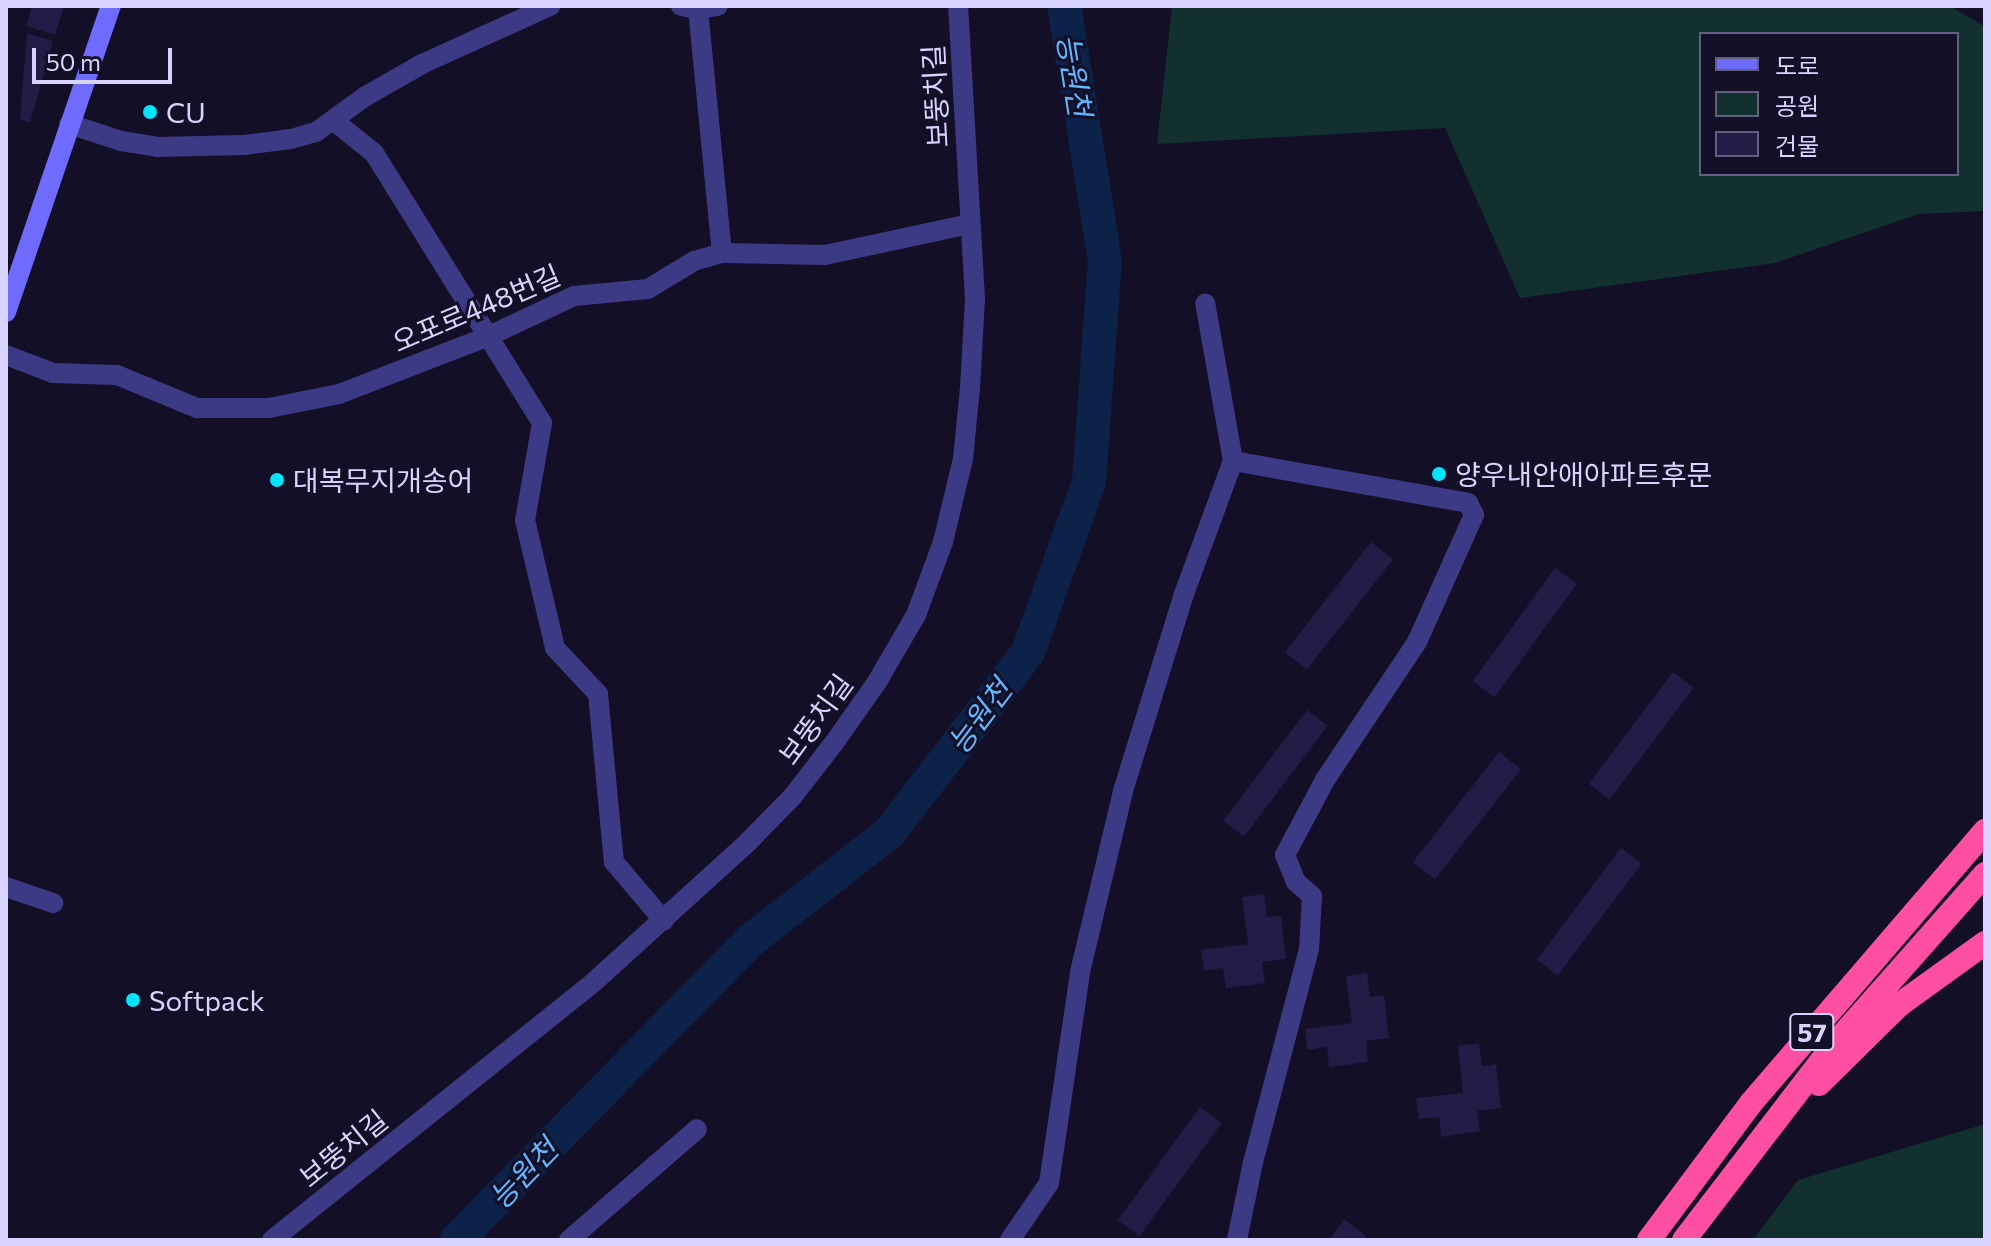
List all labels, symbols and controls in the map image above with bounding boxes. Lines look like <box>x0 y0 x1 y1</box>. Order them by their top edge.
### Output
water label: 능원천 <box>1051 31 1099 119</box>
scale bar <box>36 32 176 82</box>
legend <box>1699 32 1959 176</box>
street label: 보뚱치길 <box>916 44 954 148</box>
text: 50 m <box>46 47 101 76</box>
text: 도로 <box>1775 51 1819 80</box>
text: 공원 <box>1775 91 1819 120</box>
place label: CU <box>166 95 206 129</box>
marker: CU <box>141 103 159 121</box>
text: 건물 <box>1775 131 1819 160</box>
street label: 오포로448번길 <box>387 257 565 359</box>
place label: 양우내안애아파트후문 <box>1455 457 1713 491</box>
place label: 대복무지개송어 <box>293 463 473 497</box>
marker: 양우내안애아파트후문 <box>1430 465 1448 483</box>
marker: 대복무지개송어 <box>268 471 286 489</box>
street label: 보뚱치길 <box>771 667 859 771</box>
water label: 능원천 <box>940 672 1018 760</box>
place label: Softpack <box>149 983 265 1017</box>
marker: Softpack <box>124 991 142 1009</box>
road number: 57 <box>1788 1010 1836 1054</box>
street label: 보뚱치길 <box>292 1103 394 1193</box>
water label: 능원천 <box>481 1131 565 1215</box>

